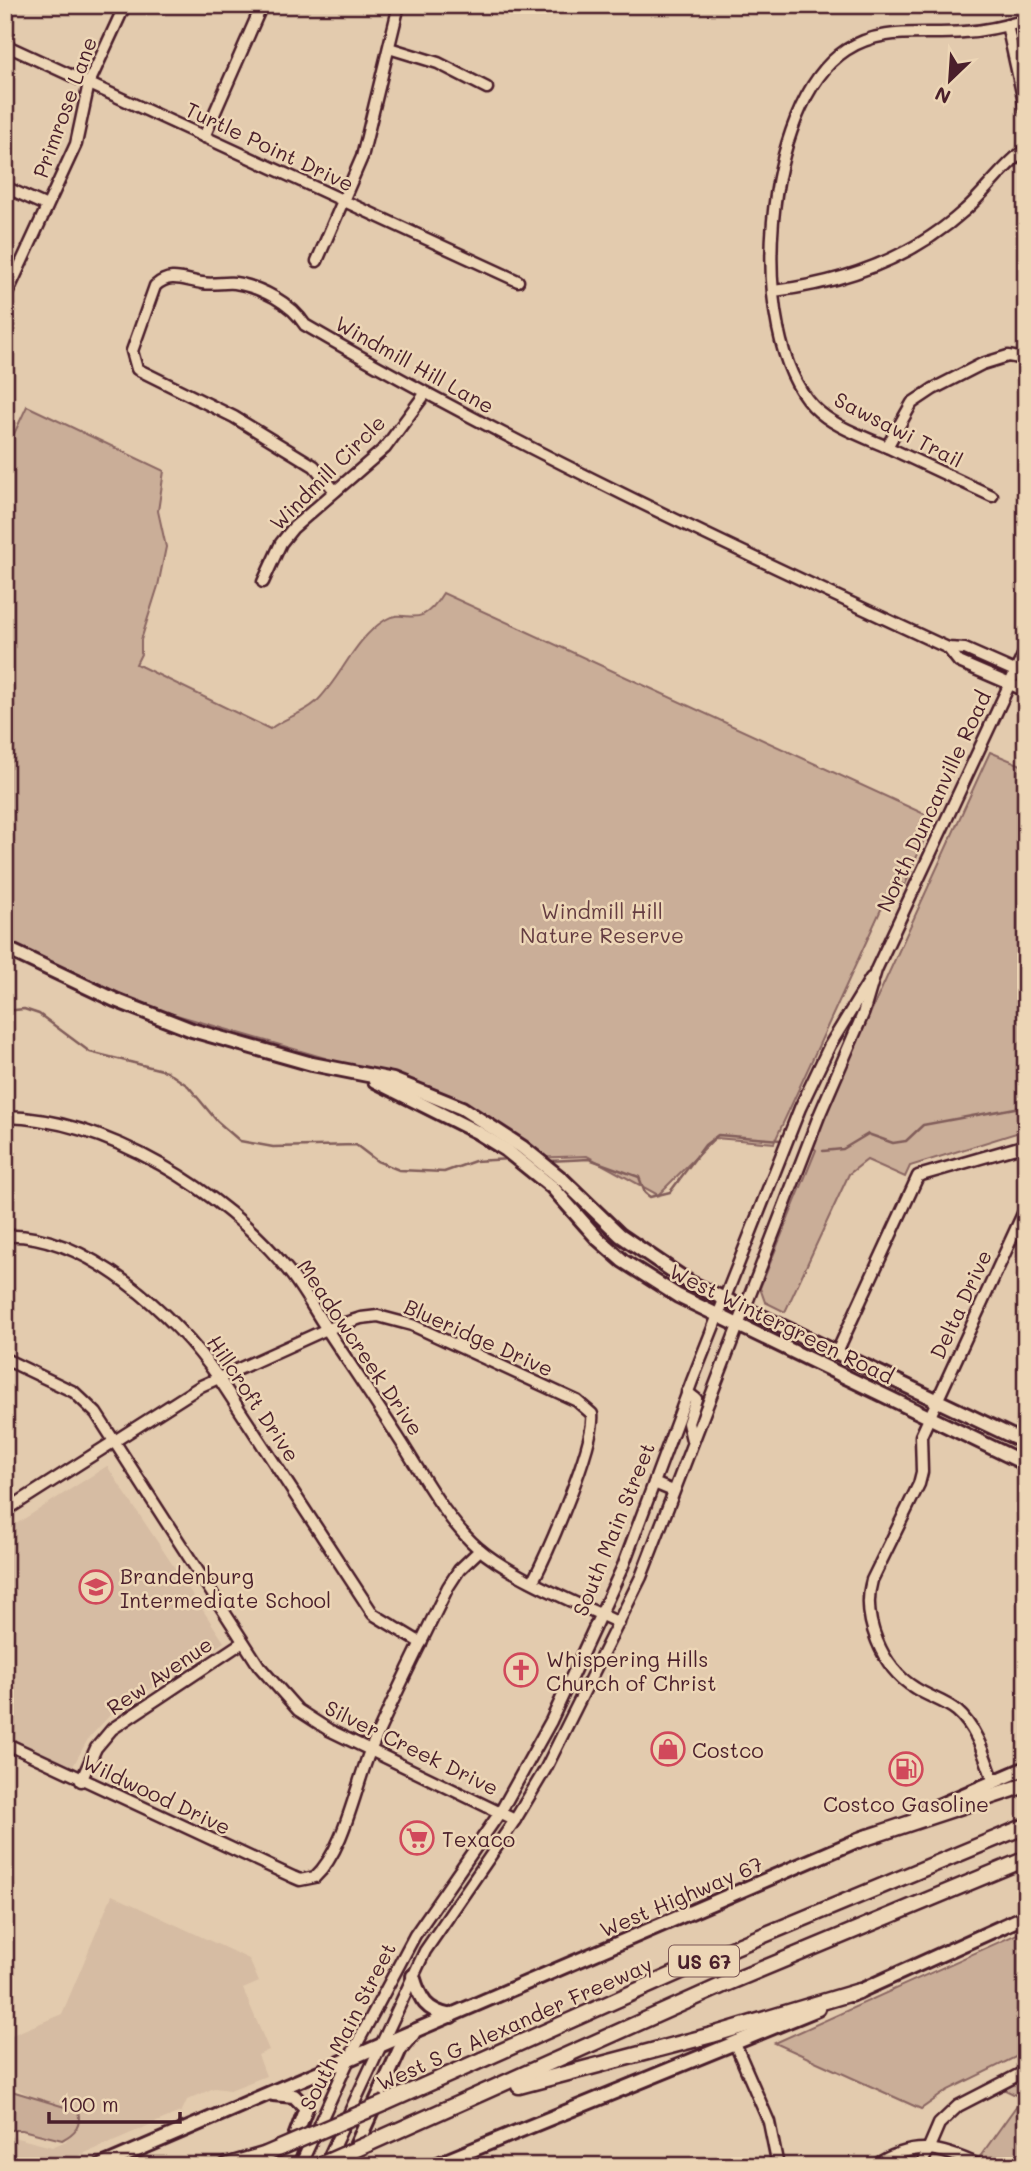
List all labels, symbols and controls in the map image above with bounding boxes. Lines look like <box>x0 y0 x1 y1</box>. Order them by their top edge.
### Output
street label: Primrose Lane <box>26 33 102 181</box>
north arrow <box>916 46 986 116</box>
text: N <box>931 81 954 110</box>
street label: Turtle Point Drive <box>181 95 359 197</box>
street label: Windmill Hill Lane <box>331 309 499 419</box>
street label: Sawsawi Trail <box>830 385 968 473</box>
street label: Windmill Circle <box>263 408 391 536</box>
street label: North Duncanville Road <box>870 686 996 916</box>
park label: Windmill Hill Nature Reserve <box>520 897 684 948</box>
street label: Delta Drive <box>923 1245 997 1363</box>
street label: Meadowcreek Drive <box>292 1254 430 1440</box>
street label: West Wintergreen Road <box>665 1257 899 1389</box>
street label: Blueridge Drive <box>400 1292 558 1382</box>
street label: Hillcroft Drive <box>202 1330 306 1466</box>
street label: South Main Street <box>566 1438 660 1620</box>
place label: Brandenburg Intermediate School <box>120 1562 331 1613</box>
school or university icon: Brandenburg Intermediate School <box>77 1568 115 1606</box>
street label: Rew Avenue <box>101 1630 217 1720</box>
place label: Whispering Hills Church of Christ <box>546 1645 716 1696</box>
church icon: Whispering Hills Church of Christ <box>502 1651 540 1689</box>
street label: Silver Creek Drive <box>321 1693 503 1801</box>
shop icon: Costco <box>649 1730 687 1768</box>
place label: Costco <box>692 1736 764 1763</box>
street label: Wildwood Drive <box>79 1748 235 1840</box>
fuel station icon: Costco Gasoline <box>887 1750 925 1788</box>
place label: Costco Gasoline <box>823 1790 989 1817</box>
supermarket icon: Texaco <box>398 1819 436 1857</box>
place label: Texaco <box>442 1825 515 1852</box>
street label: West Highway 67 <box>595 1849 767 1943</box>
street label: South Main Street <box>293 1937 401 2115</box>
road number: US 67 <box>669 1946 739 1977</box>
street label: West S G Alexander Freeway <box>372 1950 656 2096</box>
scale bar <box>49 2080 180 2124</box>
text: 100 m <box>60 2090 119 2117</box>

